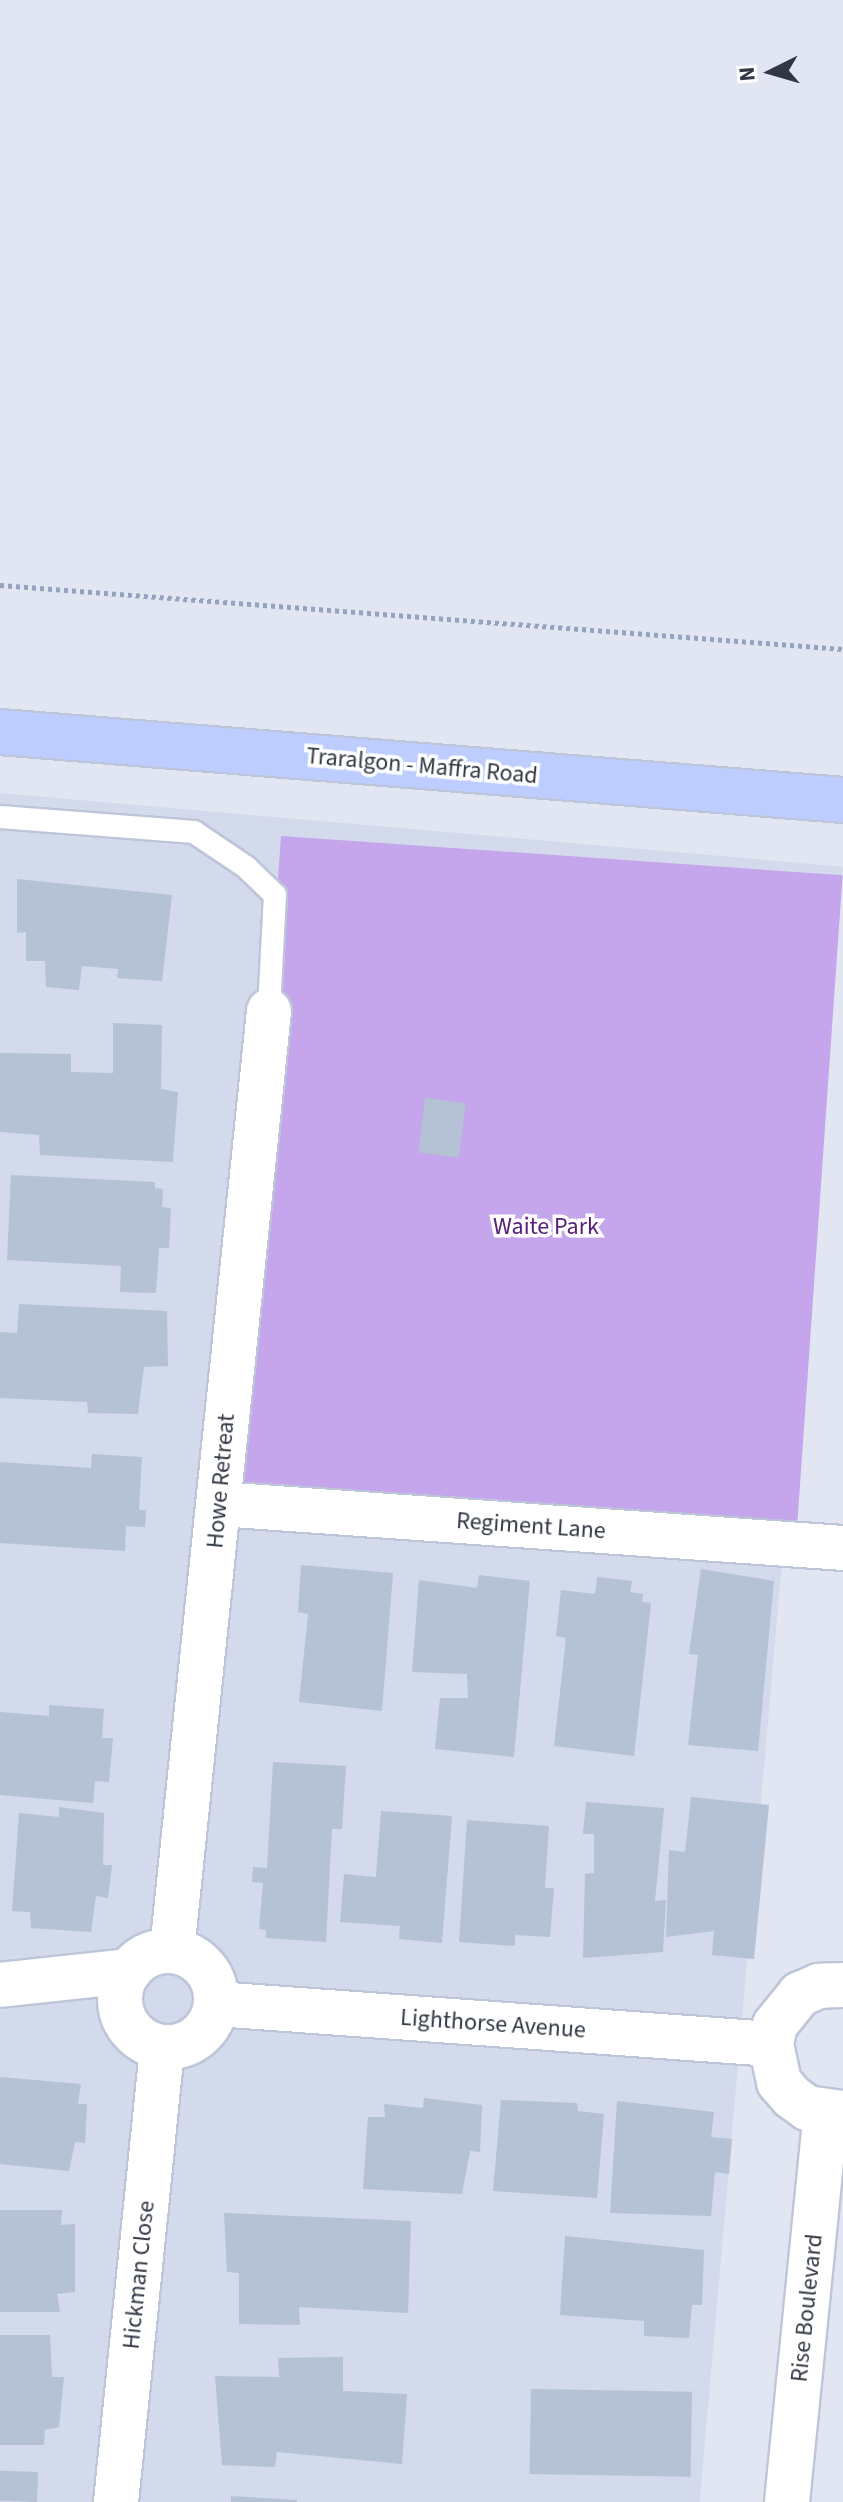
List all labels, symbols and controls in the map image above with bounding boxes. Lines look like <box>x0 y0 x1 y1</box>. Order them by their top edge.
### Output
north arrow <box>731 32 811 112</box>
text: N <box>731 65 764 83</box>
street label: Traralgon - Maffra Road <box>305 742 539 790</box>
park label: Waite Park <box>493 1213 599 1241</box>
street label: Howe Retreat <box>201 1412 241 1550</box>
street label: Regiment Lane <box>455 1506 607 1546</box>
street label: Lighthorse Avenue <box>399 2003 587 2045</box>
street label: Hickman Close <box>117 2199 161 2351</box>
street label: Rise Boulevard <box>785 2232 829 2384</box>

